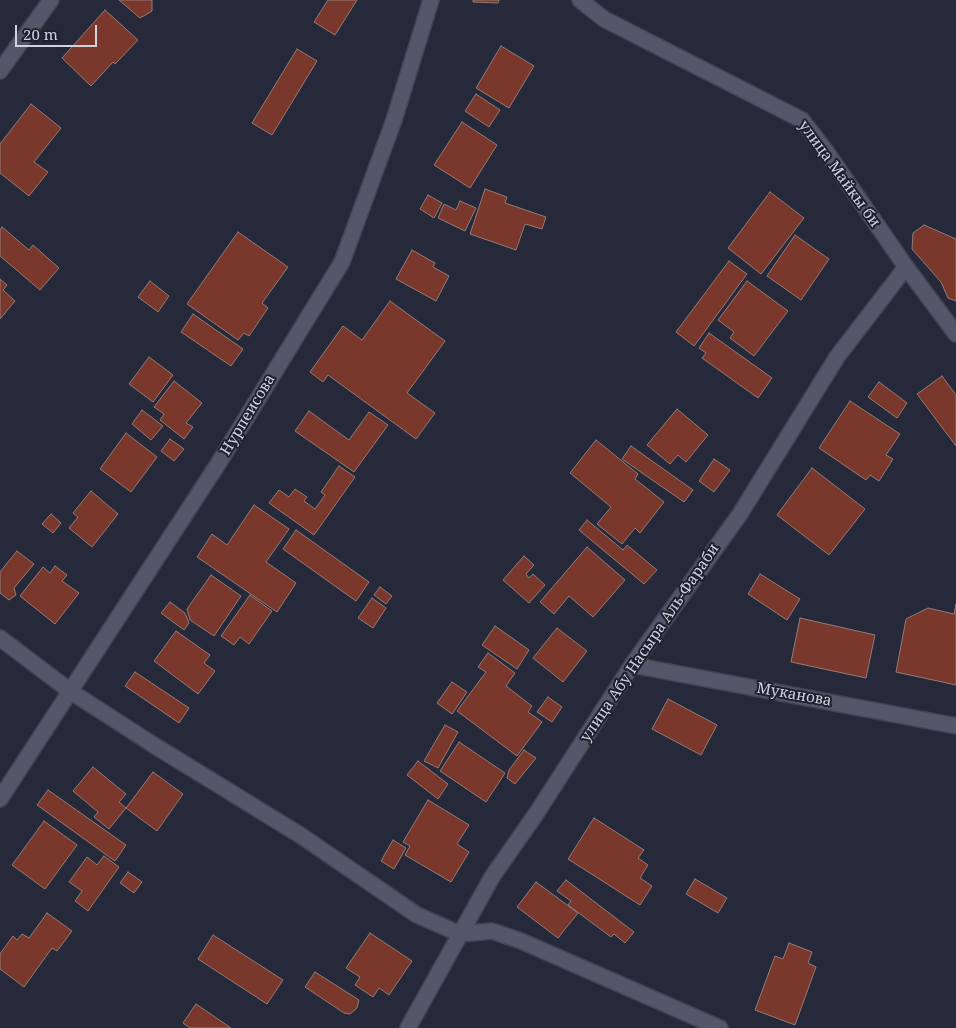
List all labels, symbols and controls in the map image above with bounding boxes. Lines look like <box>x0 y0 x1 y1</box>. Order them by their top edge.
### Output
scale bar <box>18 15 100 47</box>
text: 20 m <box>23 24 58 44</box>
street label: улица Майкы би <box>794 117 884 231</box>
street label: Нурпеисова <box>217 371 279 459</box>
street label: улица Абу Насыра Аль-Фараби <box>577 541 723 745</box>
street label: Муканова <box>755 680 833 710</box>

